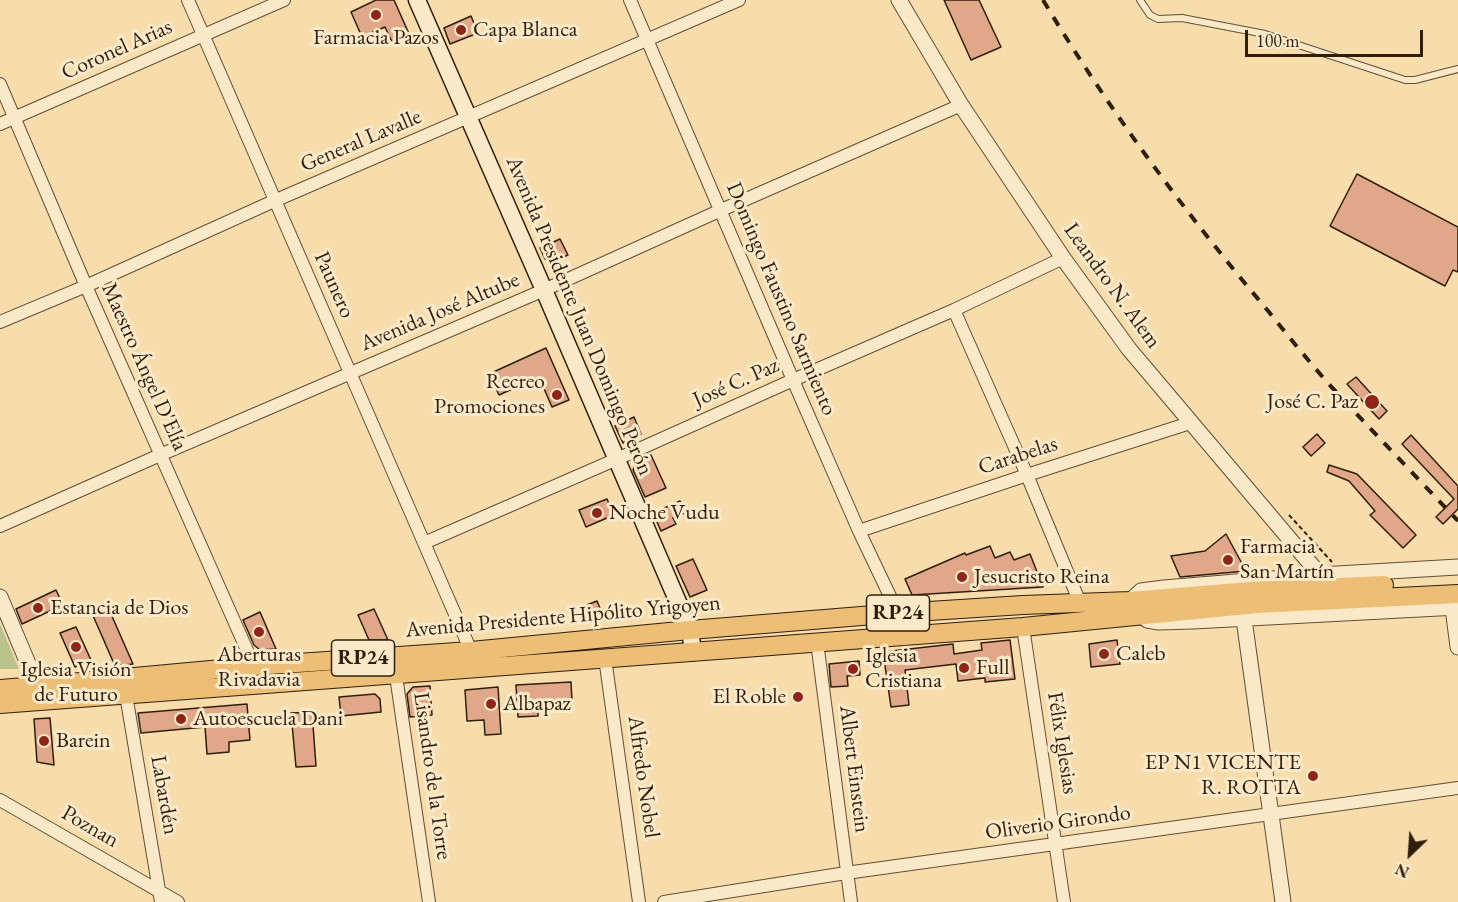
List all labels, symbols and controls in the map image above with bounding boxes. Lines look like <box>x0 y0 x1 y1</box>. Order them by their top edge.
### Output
marker: Farmacia Pazos <box>369 8 383 22</box>
street label: Coronel Arias <box>58 14 176 86</box>
place label: Capa Blanca <box>473 17 578 43</box>
scale bar <box>1248 18 1426 56</box>
marker: Capa Blanca <box>454 23 468 37</box>
place label: Farmacia Pazos <box>313 25 439 51</box>
text: 100 m <box>1256 29 1300 52</box>
street label: General Lavalle <box>296 104 426 178</box>
street label: Avenida Presidente Juan Domingo Perón <box>500 152 658 480</box>
street label: Domingo Faustino Sarmiento <box>720 179 842 419</box>
street label: Leandro N. Alem <box>1058 218 1166 354</box>
street label: Paunero <box>308 248 360 322</box>
street label: Avenida José Altube <box>357 267 523 357</box>
street label: Maestro Ángel D'Elía <box>95 279 193 455</box>
street label: José C. Paz <box>689 352 783 414</box>
place label: Recreo Promociones <box>434 369 545 420</box>
marker: Recreo Promociones <box>550 388 564 402</box>
place label: José C. Paz <box>1267 389 1358 415</box>
marker: José C. Paz <box>1363 393 1381 411</box>
street label: Carabelas <box>975 431 1061 481</box>
place label: Noche Vudu <box>609 500 720 526</box>
marker: Noche Vudu <box>590 506 604 520</box>
place label: Farmacia San Martín <box>1240 534 1334 586</box>
marker: Farmacia San Martín <box>1221 553 1235 567</box>
place label: Jesucristo Reina <box>974 564 1109 590</box>
marker: Jesucristo Reina <box>955 570 969 584</box>
street label: Avenida Presidente Hipólito Yrigoyen <box>404 590 722 644</box>
place label: Estancia de Dios <box>50 595 188 621</box>
road number: RP24 <box>866 595 930 631</box>
marker: Estancia de Dios <box>31 601 45 615</box>
marker: Aberturas Rivadavia <box>252 625 266 639</box>
marker: Iglesia Visión de Futuro <box>69 640 83 654</box>
road number: RP24 <box>332 640 394 676</box>
place label: Caleb <box>1116 641 1166 667</box>
place label: Aberturas Rivadavia <box>217 642 301 694</box>
place label: Iglesia Cristiana <box>865 643 942 694</box>
marker: Caleb <box>1097 647 1111 661</box>
place label: Full <box>976 655 1009 681</box>
place label: Iglesia Visión de Futuro <box>20 657 132 708</box>
marker: Full <box>957 661 971 675</box>
marker: Iglesia Cristiana <box>846 662 860 676</box>
place label: El Roble <box>712 684 786 710</box>
marker: El Roble <box>791 690 805 704</box>
street label: Félix Iglesias <box>1041 690 1083 796</box>
street label: Lisandro de la Torre <box>407 691 457 861</box>
place label: Albapaz <box>503 691 571 717</box>
marker: Albapaz <box>484 697 498 711</box>
street label: Albert Einstein <box>833 704 875 834</box>
place label: Autoescuela Dani <box>193 706 343 732</box>
marker: Autoescuela Dani <box>174 712 188 726</box>
street label: Alfredo Nobel <box>621 714 665 840</box>
place label: Barein <box>56 728 111 754</box>
marker: Barein <box>37 734 51 748</box>
place label: EP N1 VICENTE R. ROTTA <box>1145 750 1301 802</box>
street label: Labardén <box>144 753 184 837</box>
marker: EP N1 VICENTE R. ROTTA <box>1306 769 1320 783</box>
street label: Poznan <box>57 800 123 854</box>
street label: Oliverio Girondo <box>984 800 1132 846</box>
north arrow <box>1380 824 1440 884</box>
text: N <box>1392 859 1412 883</box>

